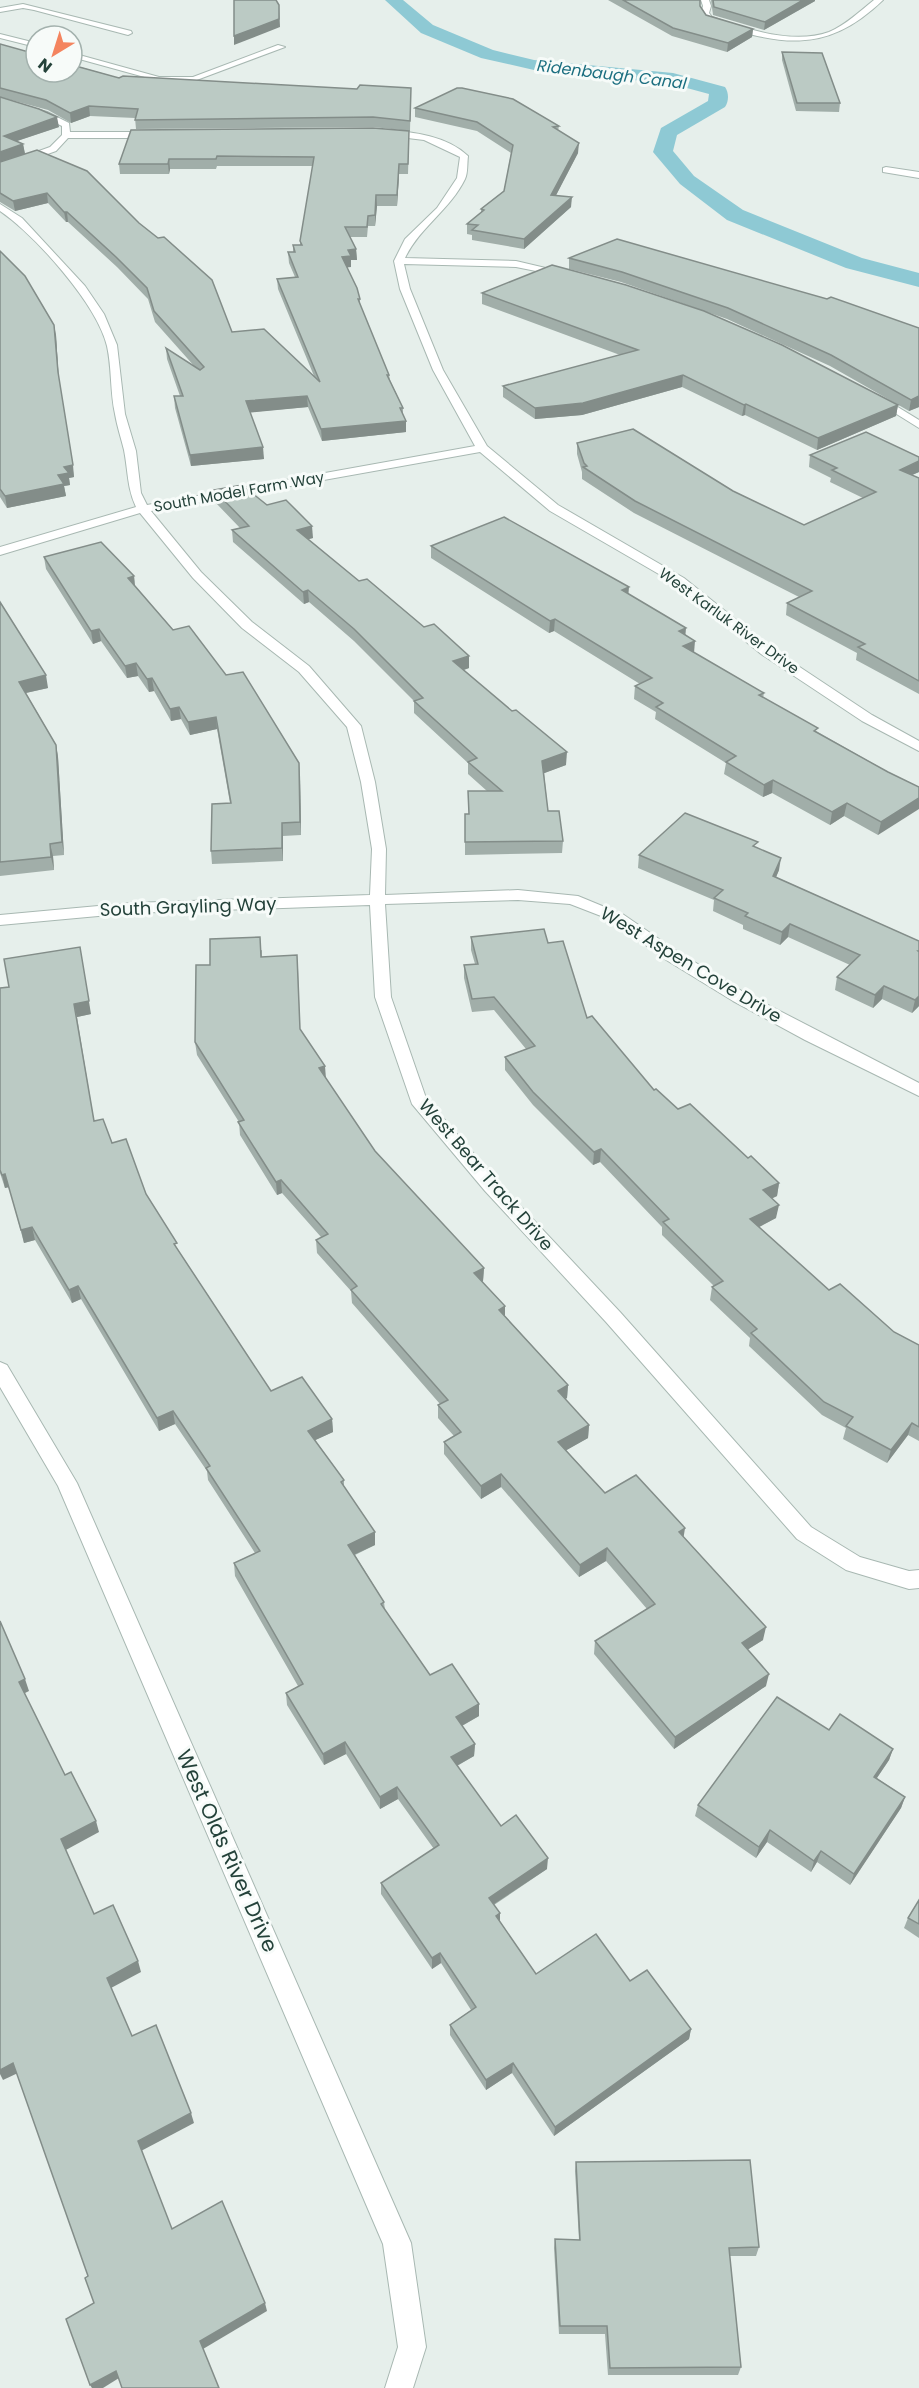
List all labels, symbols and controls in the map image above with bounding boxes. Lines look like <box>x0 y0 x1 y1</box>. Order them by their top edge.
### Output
north arrow <box>24 24 84 84</box>
text: N <box>33 53 57 78</box>
water label: Ridenbaugh Canal <box>536 54 688 95</box>
street label: South Model Farm Way <box>152 466 326 517</box>
street label: West Karluk River Drive <box>655 563 804 679</box>
street label: South Grayling Way <box>99 891 277 922</box>
street label: West Aspen Cove Drive <box>596 900 787 1029</box>
street label: West Bear Track Drive <box>413 1093 559 1256</box>
street label: West Olds River Drive <box>170 1745 285 1957</box>

